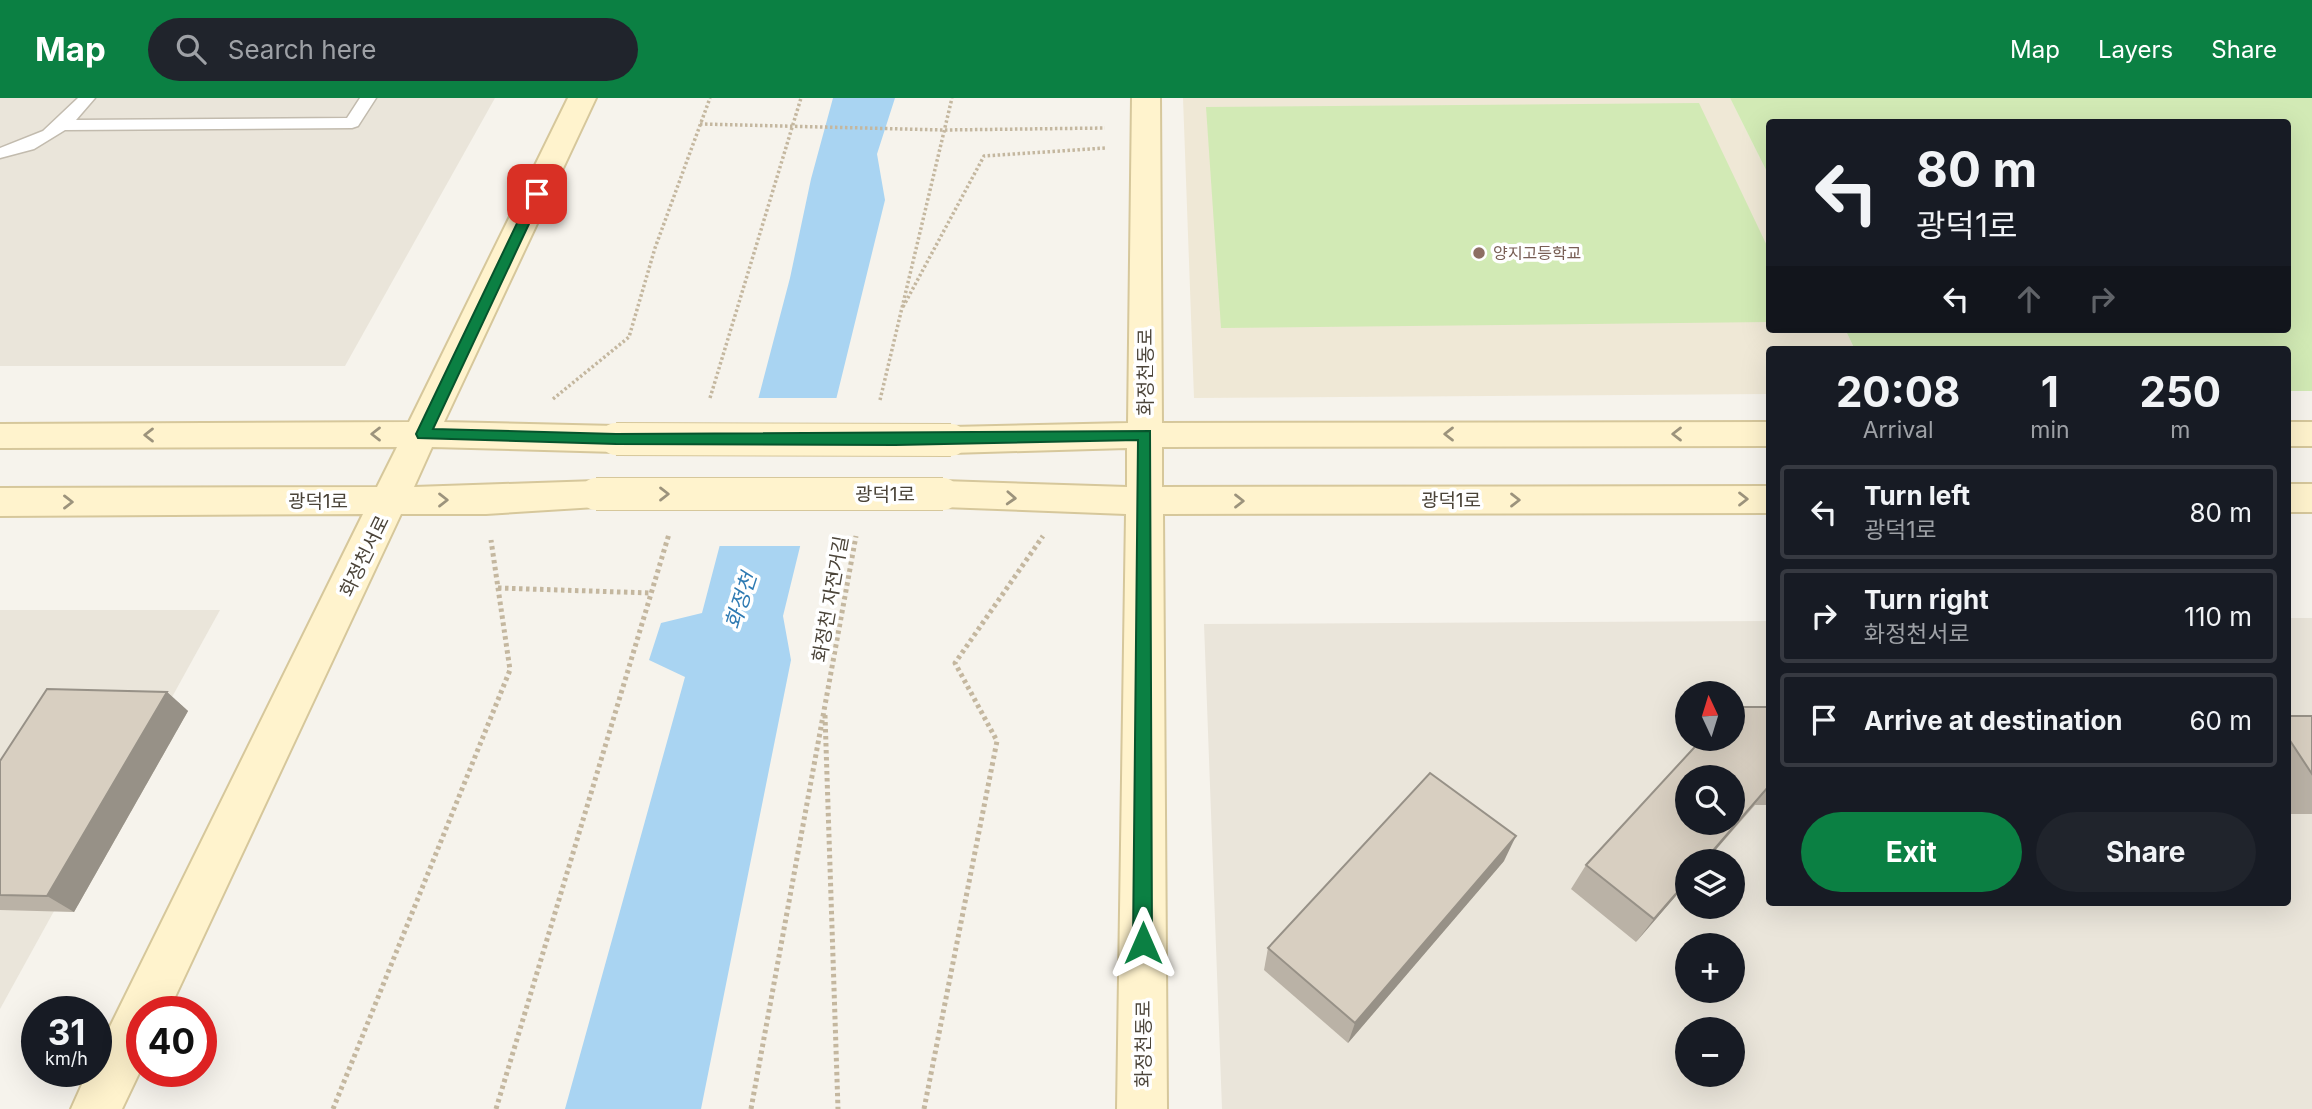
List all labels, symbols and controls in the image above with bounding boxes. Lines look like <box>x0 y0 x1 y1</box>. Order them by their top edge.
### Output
search box <box>148 18 638 81</box>
text: Map <box>35 29 106 69</box>
icon: search <box>172 30 210 68</box>
text: Search here <box>228 34 376 65</box>
text: Map <box>2010 35 2060 64</box>
text: Layers <box>2098 35 2173 64</box>
text: Share <box>2211 35 2277 64</box>
text: 80 m <box>1916 140 2037 199</box>
icon: left <box>1801 147 1892 238</box>
pin <box>507 164 567 224</box>
icon: arrive <box>518 175 556 213</box>
text: 광덕1로 <box>1916 206 2017 245</box>
place label: 양지고등학교 <box>1493 243 1581 263</box>
marker: 양지고등학교 <box>1471 245 1487 261</box>
icon: left <box>1937 280 1975 318</box>
icon: ahead <box>2010 280 2048 318</box>
icon: right <box>2083 280 2121 318</box>
street label: 화정천동로 <box>1134 328 1157 416</box>
text: 20:08 <box>1836 366 1960 417</box>
text: 1 <box>2041 366 2059 417</box>
text: 250 <box>2139 366 2221 417</box>
text: Arrival <box>1863 416 1934 444</box>
text: min <box>2030 416 2070 444</box>
text: m <box>2170 416 2190 444</box>
one-way arrow <box>370 426 381 442</box>
one-way arrow <box>1443 426 1454 442</box>
one-way arrow <box>1671 426 1681 442</box>
one-way arrow <box>143 427 153 443</box>
text: Turn left <box>1864 480 1970 511</box>
street label: 광덕1로 <box>855 483 915 506</box>
one-way arrow <box>660 486 670 502</box>
street label: 광덕1로 <box>1421 489 1481 512</box>
street label: 광덕1로 <box>288 490 348 513</box>
one-way arrow <box>1006 490 1017 505</box>
one-way arrow <box>1738 491 1749 507</box>
one-way arrow <box>438 492 448 508</box>
one-way arrow <box>1511 492 1521 508</box>
one-way arrow <box>1234 493 1245 509</box>
icon: left <box>1805 493 1843 531</box>
one-way arrow <box>63 494 74 510</box>
text: 80 m <box>2189 497 2252 528</box>
street label: 화정천서로 <box>335 512 394 601</box>
text: 광덕1로 <box>1864 516 1937 544</box>
street label: 화정천 자전거길 <box>808 534 853 664</box>
water label: 화정천 <box>720 567 762 632</box>
text: Turn right <box>1864 584 1989 615</box>
icon: right <box>1805 597 1843 635</box>
text: 110 m <box>2184 601 2252 632</box>
text: 화정천서로 <box>1864 620 1970 648</box>
north arrow <box>1675 681 1745 751</box>
map controls <box>1675 681 1745 1087</box>
icon: arrive <box>1805 701 1843 739</box>
text: Arrive at destination <box>1864 705 2123 736</box>
text: 60 m <box>2189 705 2252 736</box>
button: search <box>1675 765 1745 835</box>
button: Exit <box>1801 812 2022 892</box>
button: Share <box>2036 812 2256 892</box>
button: layers <box>1675 849 1745 919</box>
position arrow <box>1106 906 1180 980</box>
button: + <box>1675 933 1745 1003</box>
speed limit sign: 40 <box>126 996 217 1087</box>
street label: 화정천동로 <box>1132 1000 1155 1088</box>
text: 31 <box>48 1011 85 1053</box>
button: − <box>1675 1017 1745 1087</box>
text: km/h <box>45 1048 88 1069</box>

